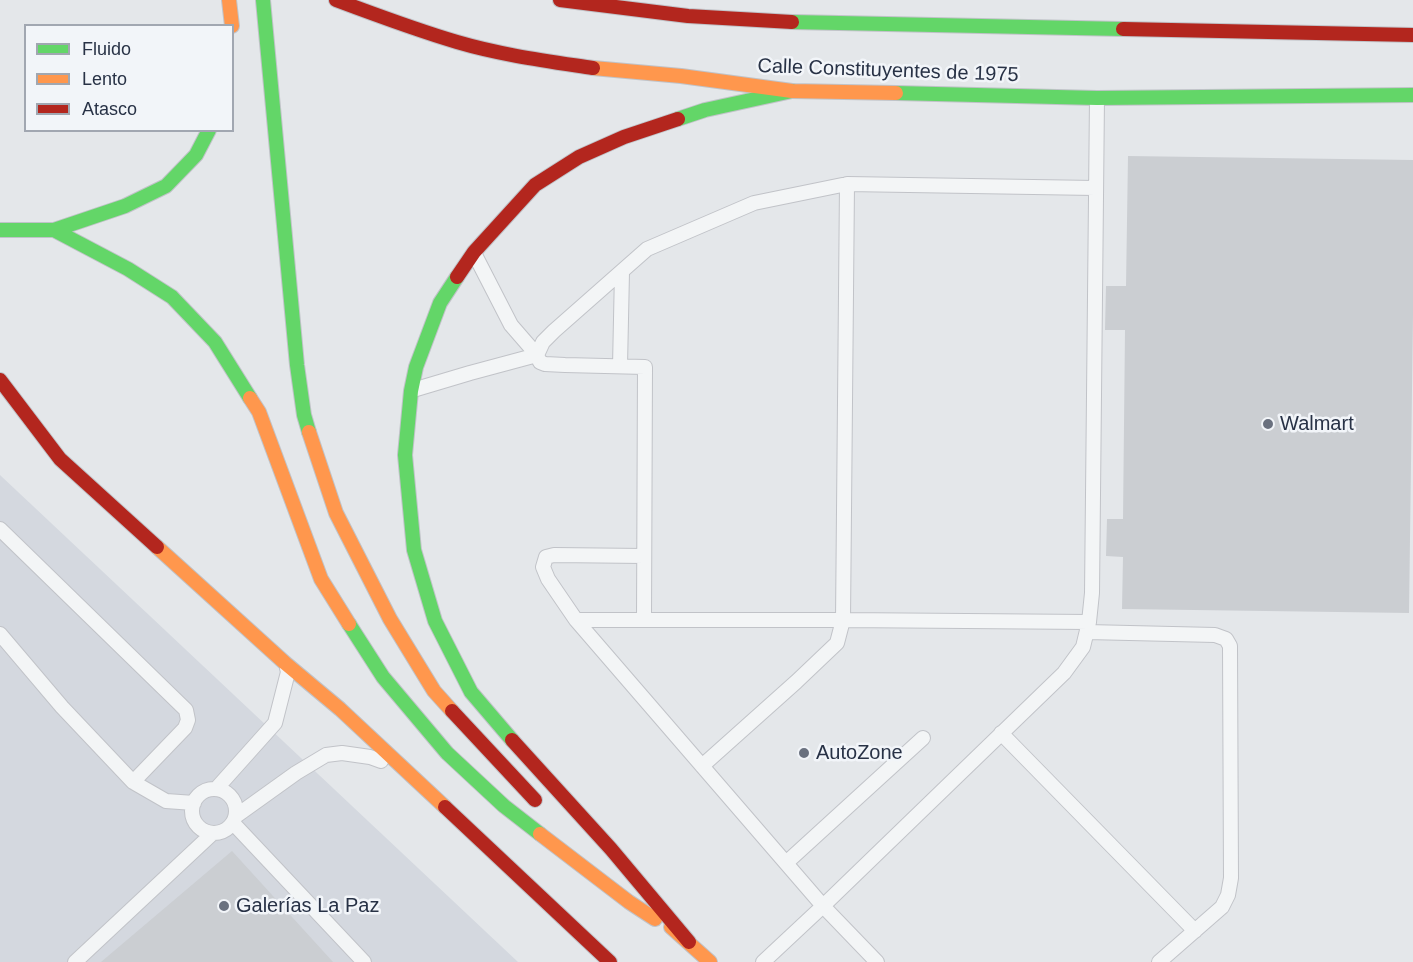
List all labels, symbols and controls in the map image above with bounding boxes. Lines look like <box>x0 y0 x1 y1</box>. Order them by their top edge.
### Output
legend <box>24 24 234 132</box>
text: Fluido <box>82 39 131 59</box>
street label: Calle Constituyentes de 1975 <box>757 54 1019 88</box>
text: Lento <box>82 69 127 89</box>
text: Atasco <box>82 99 137 119</box>
place label: Walmart <box>1280 412 1354 436</box>
marker: Walmart <box>1261 417 1275 431</box>
place label: AutoZone <box>816 741 903 765</box>
marker: AutoZone <box>797 746 811 760</box>
place label: Galerías La Paz <box>236 894 379 918</box>
marker: Galerías La Paz <box>217 899 231 913</box>

